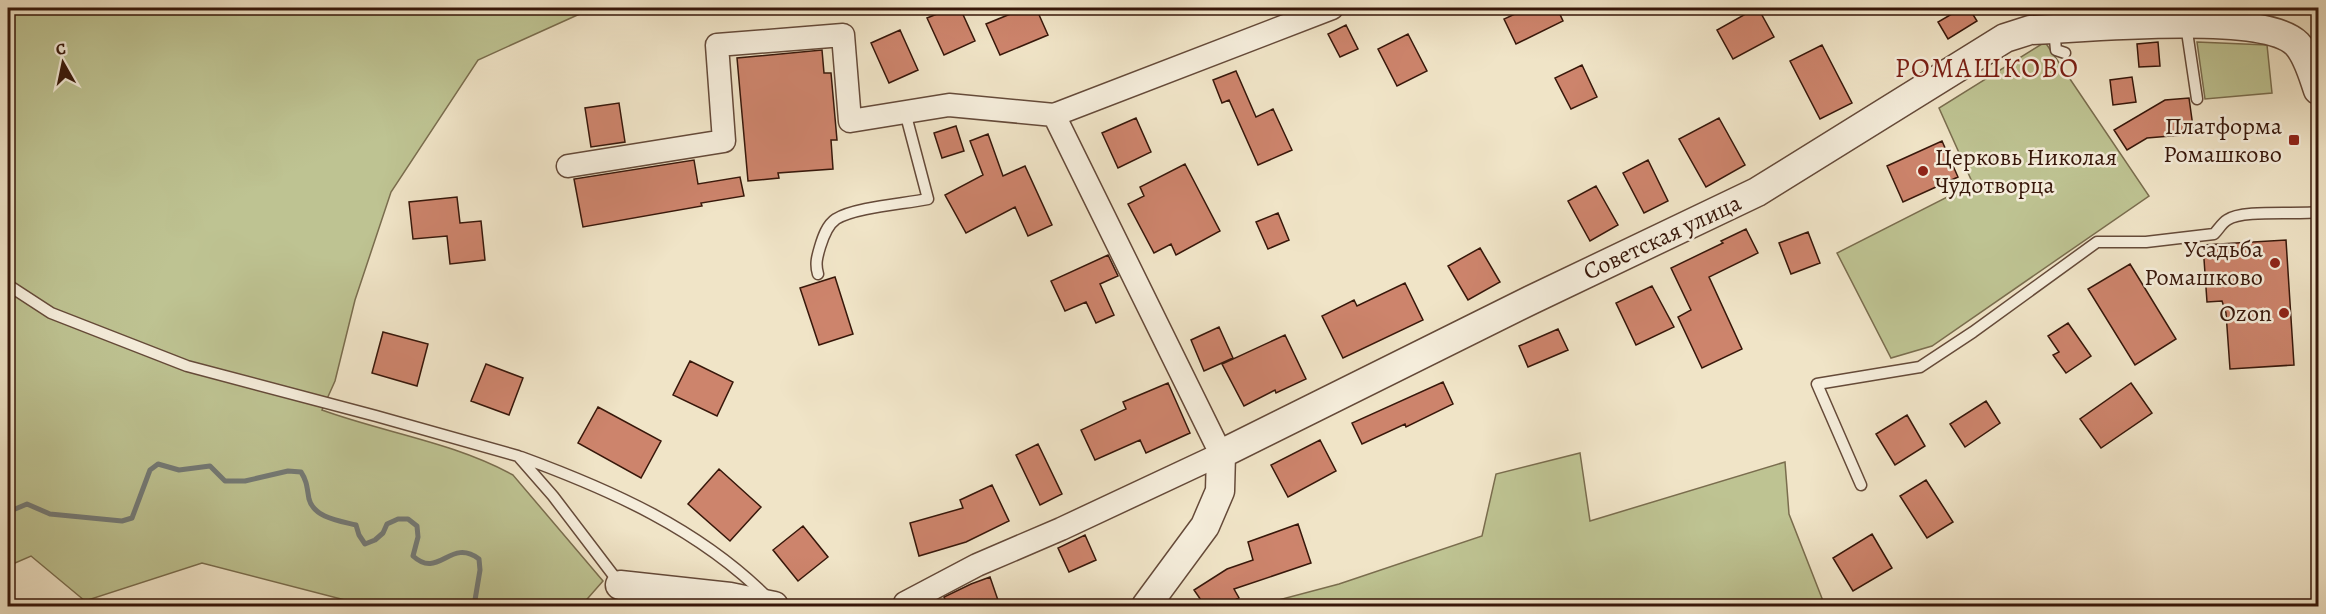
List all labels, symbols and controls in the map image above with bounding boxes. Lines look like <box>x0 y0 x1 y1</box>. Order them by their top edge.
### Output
north arrow <box>33 33 93 93</box>
text: С <box>54 38 68 61</box>
district label: РОМАШКОВО <box>1895 50 2079 86</box>
place label: Платформа Ромашково <box>2163 110 2282 170</box>
marker: Платформа Ромашково <box>2287 133 2301 147</box>
place label: Церковь Николая Чудотворца <box>1935 141 2117 201</box>
marker: Церковь Николая Чудотворца <box>1916 164 1930 178</box>
street label: Советская улица <box>1578 186 1746 288</box>
place label: Усадьба Ромашково <box>2144 233 2263 293</box>
marker: Усадьба Ромашково <box>2268 256 2282 270</box>
place label: Ozon <box>2219 297 2272 329</box>
marker: Ozon <box>2277 306 2291 320</box>

